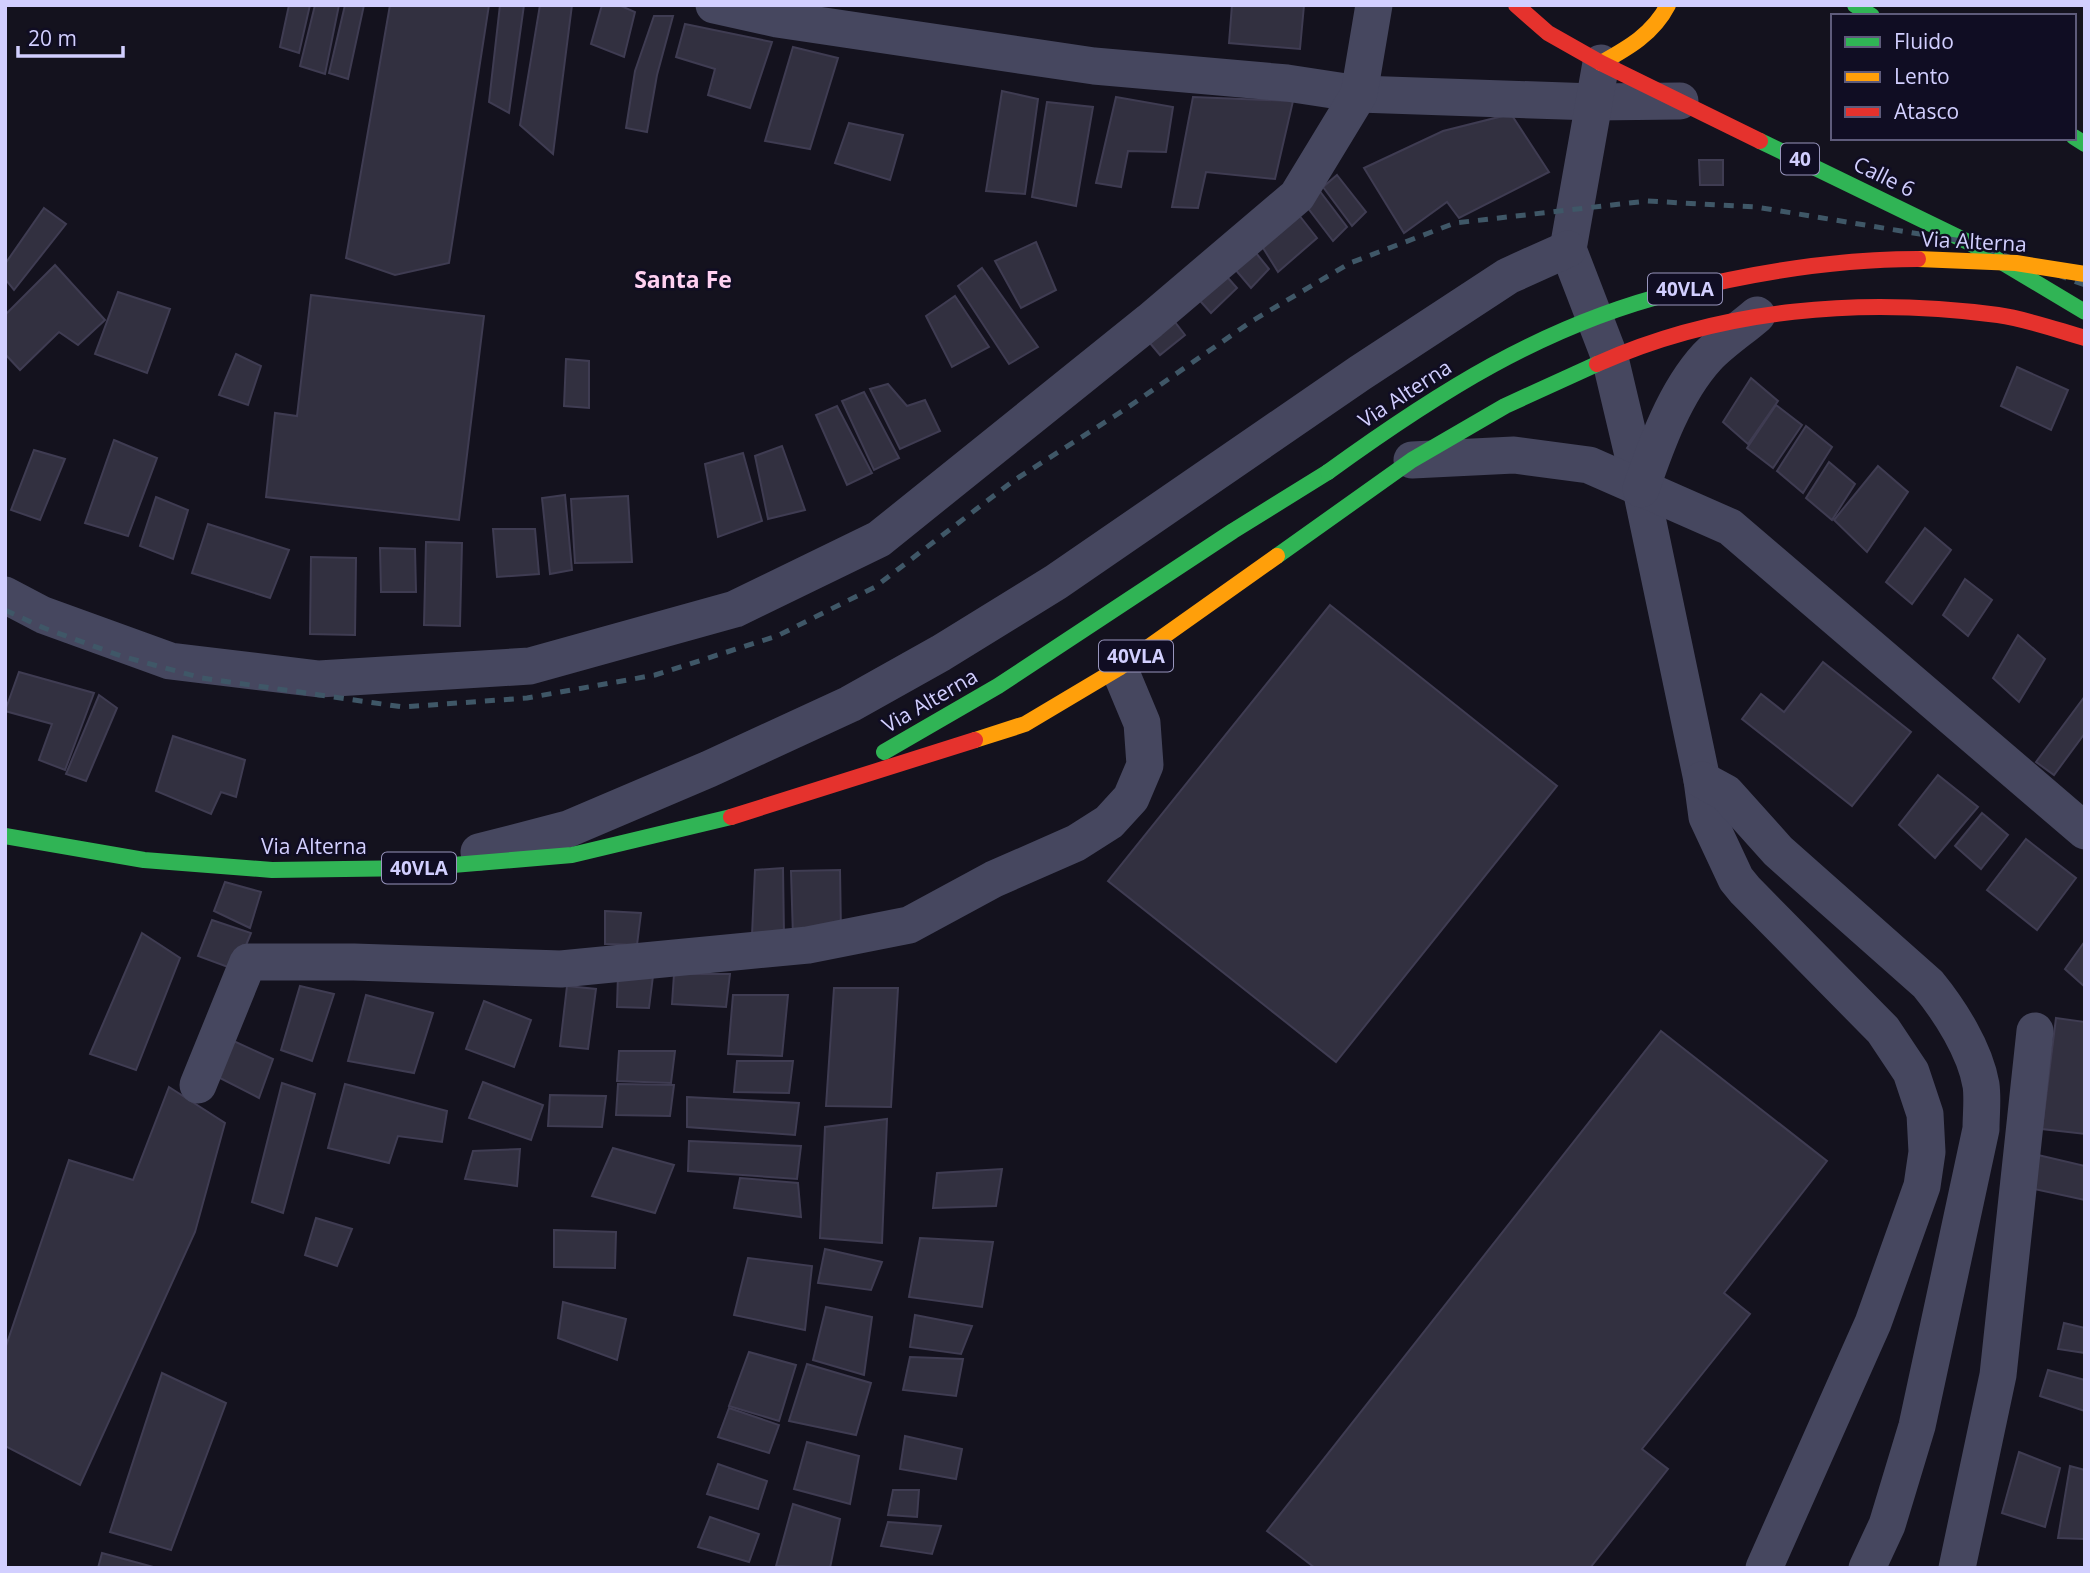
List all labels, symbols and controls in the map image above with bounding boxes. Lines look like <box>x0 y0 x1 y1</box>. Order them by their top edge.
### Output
scale bar <box>18 14 122 58</box>
legend <box>1831 14 2076 140</box>
text: 20 m <box>28 24 77 52</box>
text: Fluido <box>1894 27 1954 55</box>
text: Lento <box>1894 62 1950 90</box>
text: Atasco <box>1894 97 1959 125</box>
road number: 40 <box>1781 144 1819 174</box>
street label: Calle 6 <box>1849 149 1920 203</box>
street label: Via Alterna <box>1920 224 2028 258</box>
district label: Santa Fe <box>634 263 732 295</box>
road number: 40VLA <box>1648 274 1722 304</box>
street label: Via Alterna <box>1352 353 1457 434</box>
road number: 40VLA <box>1099 640 1173 671</box>
street label: Via Alterna <box>877 662 982 739</box>
street label: Via Alterna <box>261 832 367 860</box>
road number: 40VLA <box>382 852 456 884</box>

